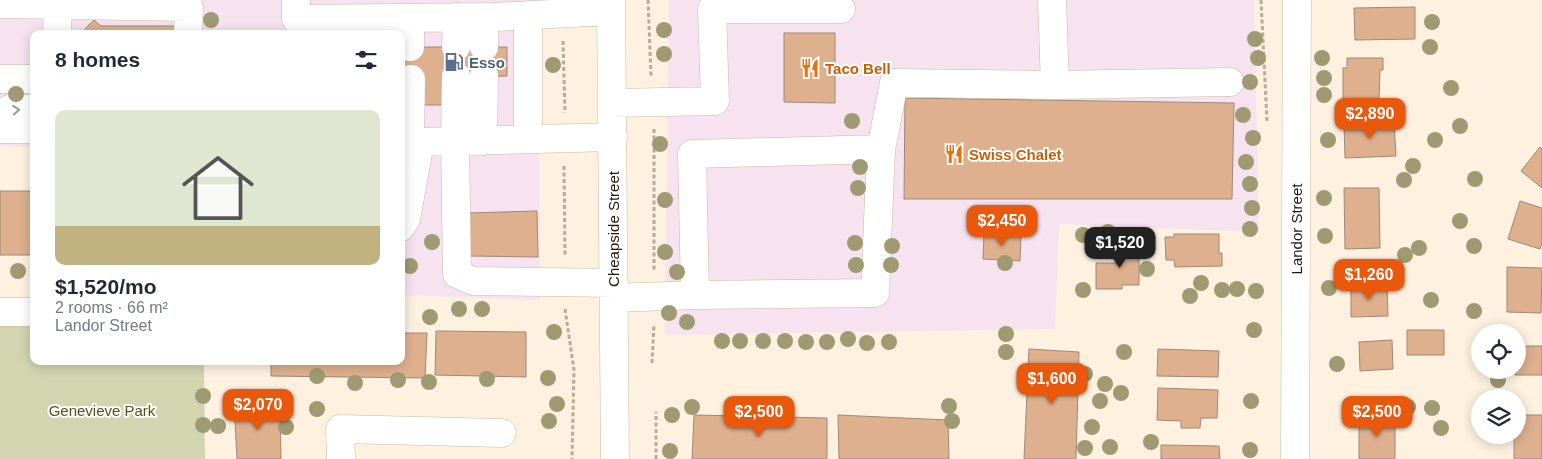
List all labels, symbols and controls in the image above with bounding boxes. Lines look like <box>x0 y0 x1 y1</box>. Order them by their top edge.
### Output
icon: filters <box>352 46 380 74</box>
text: 8 homes <box>55 48 140 71</box>
fuel station icon: Esso <box>443 51 465 73</box>
place label: Esso <box>469 54 505 71</box>
restaurant icon: Taco Bell <box>799 57 821 79</box>
place label: Taco Bell <box>825 60 891 77</box>
pin: $2,890 <box>1329 98 1411 140</box>
one-way arrow <box>12 105 20 116</box>
text: $2,890 <box>1346 105 1394 122</box>
icon: home <box>173 143 263 233</box>
restaurant icon: Swiss Chalet <box>943 143 965 165</box>
place label: Swiss Chalet <box>969 146 1062 163</box>
street label: Cheapside Street <box>605 170 622 287</box>
street label: Landor Street <box>1288 183 1305 274</box>
pin: $2,450 <box>961 204 1043 247</box>
text: $2,450 <box>978 212 1026 229</box>
pin: $1,520 <box>1079 226 1161 269</box>
text: $1,520 <box>1096 234 1144 251</box>
pin: $1,260 <box>1328 258 1410 301</box>
text: $1,260 <box>1345 266 1393 283</box>
text: $1,520/mo <box>55 275 157 298</box>
text: 2 rooms · 66 m² <box>55 299 168 316</box>
text: Landor Street <box>55 317 152 334</box>
map controls <box>1471 324 1526 444</box>
button: locate <box>1471 324 1526 379</box>
pin: $1,600 <box>1011 362 1093 405</box>
text: $1,600 <box>1028 370 1076 387</box>
pin: $2,070 <box>217 388 299 431</box>
button: layers <box>1471 389 1526 444</box>
text: $2,070 <box>234 396 282 413</box>
pin: $2,500 <box>718 396 800 438</box>
pin: $2,500 <box>1336 396 1418 438</box>
park label: Genevieve Park <box>49 402 156 419</box>
text: $2,500 <box>735 403 783 420</box>
text: $2,500 <box>1353 403 1401 420</box>

